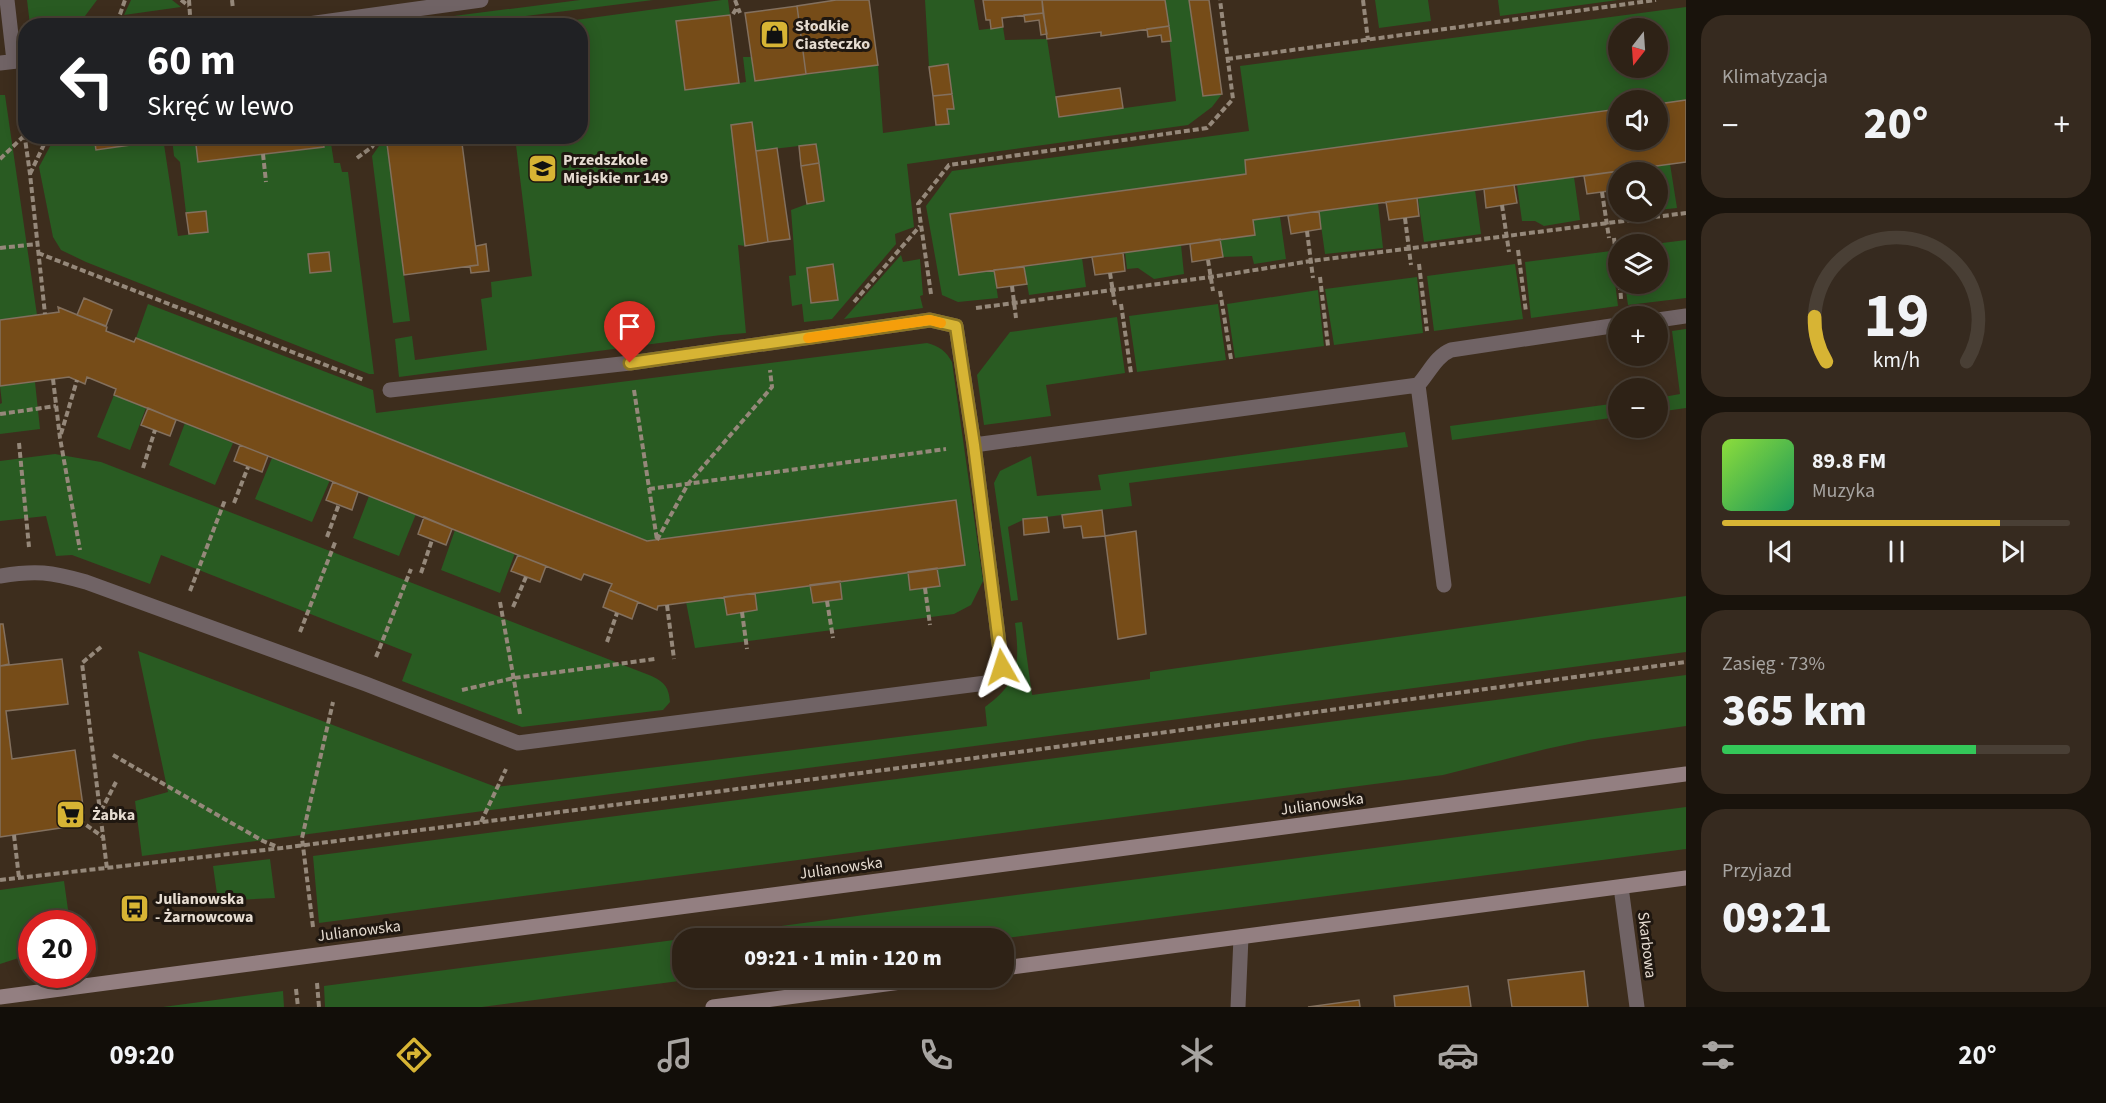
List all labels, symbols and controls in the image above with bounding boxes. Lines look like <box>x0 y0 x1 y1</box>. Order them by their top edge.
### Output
place label: Słodkie Ciasteczko <box>795 15 870 55</box>
north arrow <box>1608 18 1668 78</box>
map controls <box>1608 18 1668 438</box>
shop icon: Słodkie Ciasteczko <box>758 19 790 51</box>
text: 60 m <box>147 31 236 91</box>
icon: left <box>48 42 126 120</box>
text: Klimatyzacja <box>1722 63 1828 91</box>
text: Skręć w lewo <box>147 87 294 126</box>
button: sound <box>1608 90 1668 150</box>
text: 20° <box>1864 92 1928 156</box>
text: − <box>1722 102 1738 149</box>
text: + <box>2054 102 2070 149</box>
place label: Przedszkole Miejskie nr 149 <box>563 149 668 189</box>
school or university icon: Przedszkole Miejskie nr 149 <box>526 153 558 185</box>
button: search <box>1608 162 1668 222</box>
button: layers <box>1608 234 1668 294</box>
text: 19 <box>1863 272 1929 361</box>
pin <box>604 301 655 363</box>
button: + <box>1608 306 1668 366</box>
icon: arrive <box>613 310 646 343</box>
text: km/h <box>1872 346 1920 377</box>
button: − <box>1608 378 1668 438</box>
text: 89.8 FM <box>1812 445 1886 477</box>
text: Muzyka <box>1812 477 1875 505</box>
icon: previous <box>1764 535 1797 568</box>
icon: pause <box>1880 535 1913 568</box>
icon: next <box>1996 535 2029 568</box>
position arrow <box>970 635 1034 699</box>
text: Zasięg · 73% <box>1722 650 1825 678</box>
text: 365 km <box>1722 679 1867 743</box>
street label: Julianowska <box>1279 787 1365 821</box>
supermarket icon: Żabka <box>55 799 87 831</box>
place label: Żabka <box>92 804 135 826</box>
street label: Julianowska <box>798 851 884 885</box>
text: Przyjazd <box>1722 857 1792 885</box>
text: 09:21 <box>1722 886 1832 950</box>
place label: Julianowska - Żarnowcowa <box>155 888 253 928</box>
bus stop icon: Julianowska - Żarnowcowa <box>118 892 150 924</box>
speed limit sign: 20 <box>18 910 96 988</box>
street label: Skarbowa <box>1632 911 1662 979</box>
street label: Julianowska <box>316 915 402 947</box>
text: 09:21 · 1 min · 120 m <box>744 942 942 974</box>
icon: directions <box>393 1034 435 1076</box>
icon: music <box>654 1034 696 1076</box>
icon: phone <box>915 1034 957 1076</box>
icon: climate <box>1176 1034 1218 1076</box>
icon: car <box>1437 1034 1479 1076</box>
icon: filters <box>1697 1034 1739 1076</box>
text: 09:20 <box>109 1036 175 1075</box>
text: 20° <box>1958 1036 1997 1075</box>

